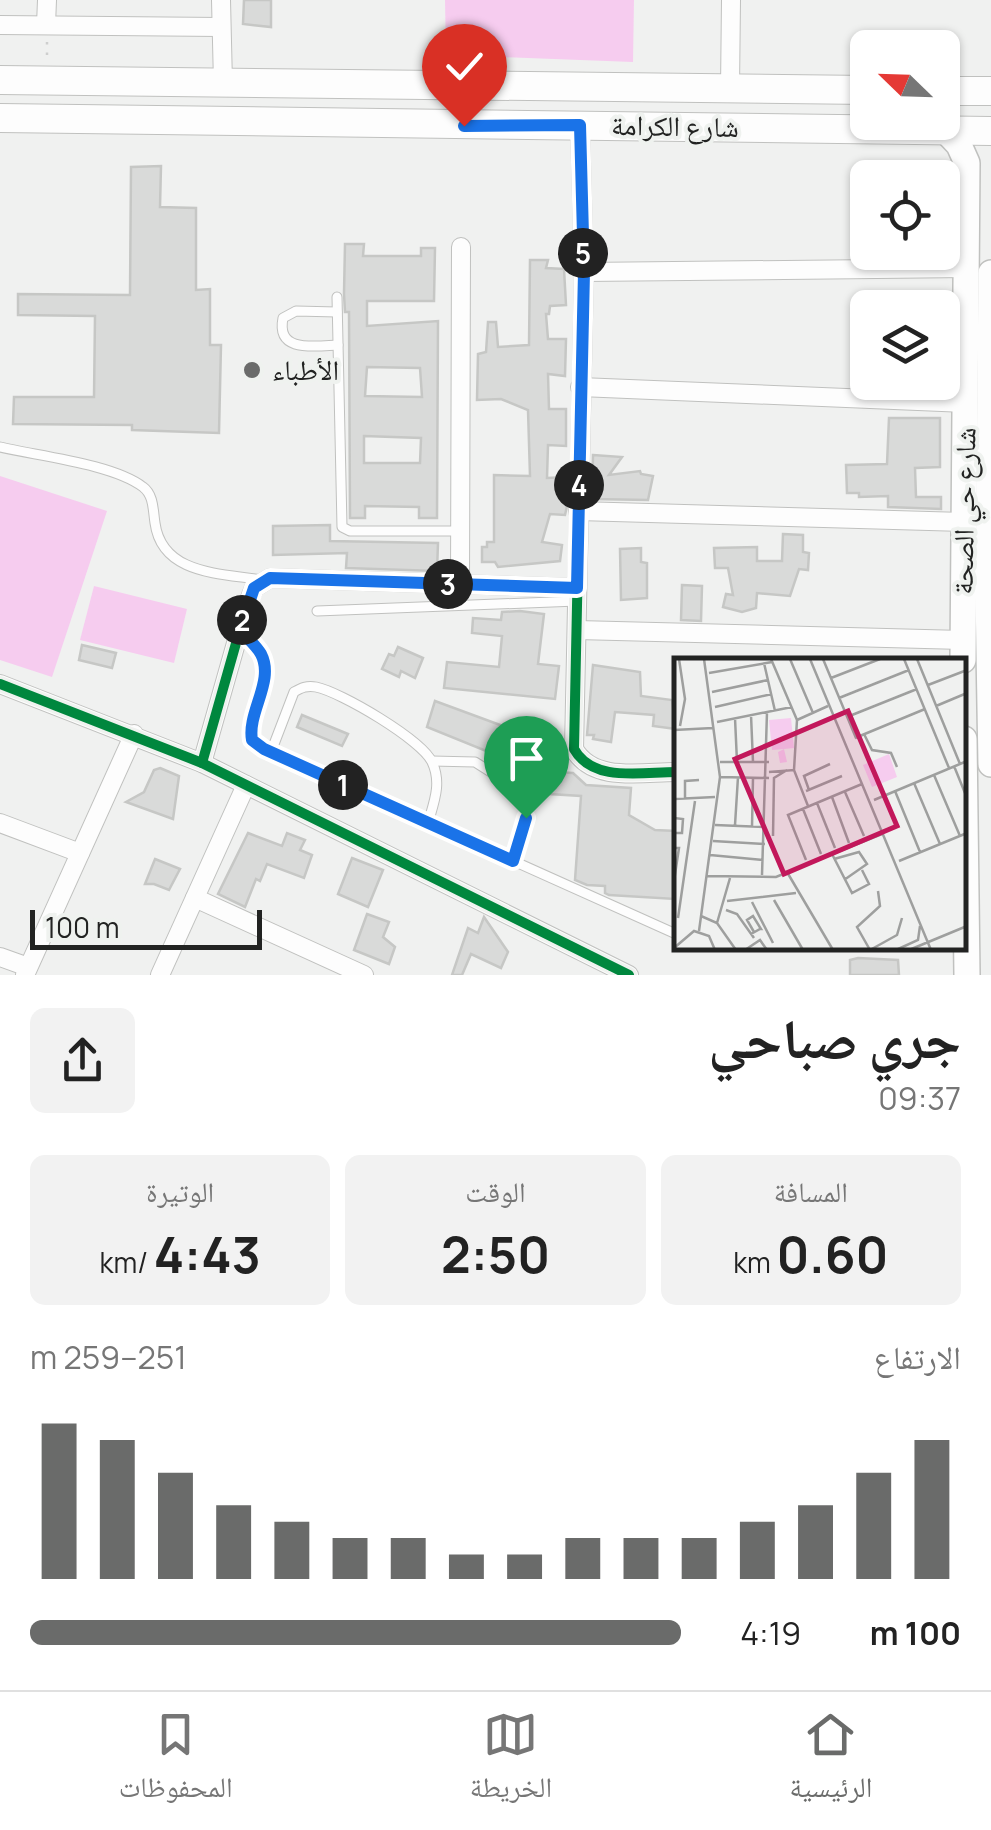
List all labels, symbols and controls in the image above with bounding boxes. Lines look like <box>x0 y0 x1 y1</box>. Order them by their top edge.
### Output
pin <box>422 24 507 127</box>
north arrow <box>850 30 960 140</box>
map controls <box>850 30 960 400</box>
icon: check <box>437 39 492 94</box>
street label: شارع الكرامة <box>611 105 739 145</box>
button: locate <box>850 160 960 270</box>
pin: 5 <box>558 228 608 278</box>
text: 5 <box>575 234 591 272</box>
button: layers <box>850 290 960 400</box>
place label: الأطباء <box>272 350 339 388</box>
marker: الأطباء <box>241 359 263 381</box>
street label: شارع حي الصحة <box>943 427 989 595</box>
pin: 4 <box>554 460 604 510</box>
text: 4 <box>570 466 588 504</box>
pin: 3 <box>423 559 473 609</box>
text: 3 <box>440 565 456 603</box>
pin: 2 <box>217 595 267 645</box>
text: 2 <box>234 601 250 639</box>
inset map <box>674 658 966 950</box>
pin <box>484 716 569 819</box>
icon: arrive <box>499 731 554 786</box>
pin: 1 <box>318 760 368 810</box>
text: 1 <box>337 766 349 804</box>
scale bar <box>30 905 262 950</box>
text: 100 m <box>45 908 119 946</box>
text: جري صباحي <box>708 1000 961 1076</box>
button: share <box>30 1008 135 1113</box>
text: 09:37 <box>878 1076 961 1120</box>
text: الوتيرة <box>146 1172 214 1210</box>
text: الوقت <box>465 1172 526 1210</box>
text: المسافة <box>774 1172 848 1210</box>
text: 4:43 <box>154 1220 261 1288</box>
text: 2:50 <box>441 1220 550 1288</box>
text: 0.60 <box>776 1220 888 1288</box>
text: /km <box>100 1243 154 1281</box>
text: km <box>733 1243 776 1281</box>
text: 251–259 m <box>30 1335 187 1379</box>
text: الارتفاع <box>874 1335 961 1379</box>
text: 4:19 <box>740 1611 801 1655</box>
text: 100 m <box>870 1611 961 1655</box>
tab: المحفوظات <box>119 1707 233 1815</box>
tab: الخريطة <box>470 1707 552 1815</box>
tab: الرئيسية <box>789 1707 872 1815</box>

